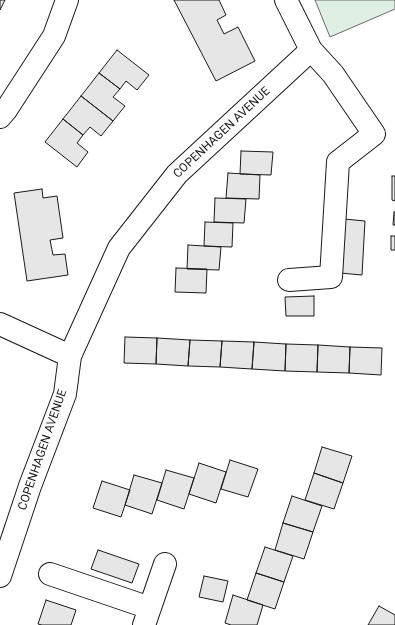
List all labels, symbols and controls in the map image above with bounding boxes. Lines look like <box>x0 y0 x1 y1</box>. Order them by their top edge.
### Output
street label: COPENHAGEN AVENUE <box>171 84 273 182</box>
street label: COPENHAGEN AVENUE <box>16 388 70 512</box>

